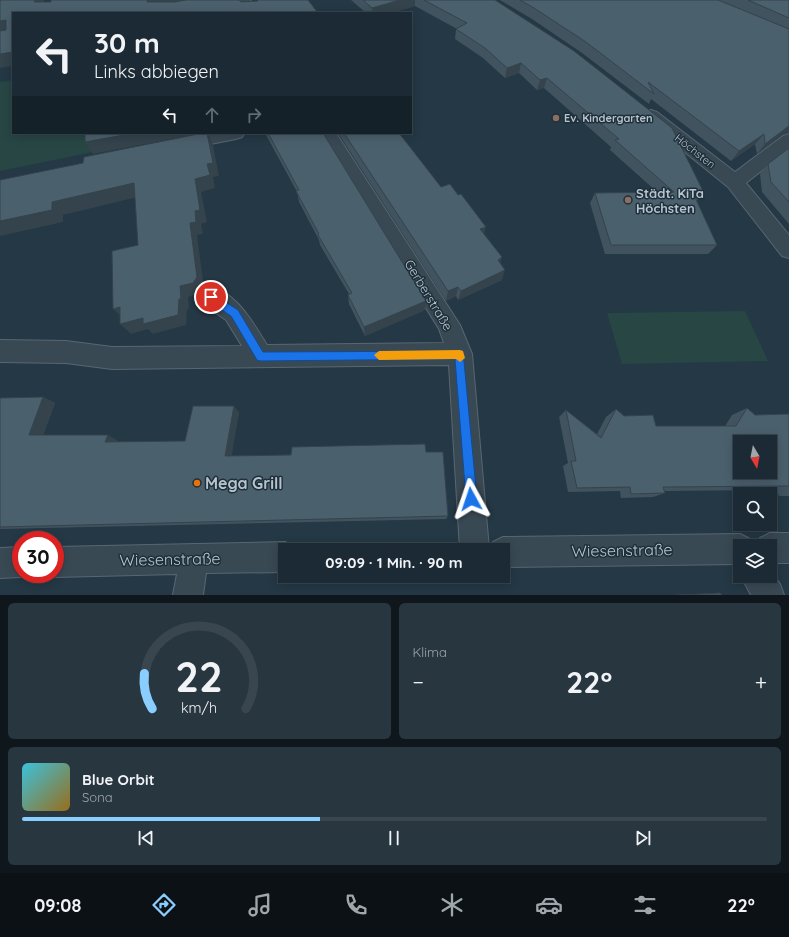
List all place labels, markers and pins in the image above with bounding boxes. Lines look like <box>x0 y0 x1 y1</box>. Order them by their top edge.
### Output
place label: Ev. Kindergarten <box>564 111 653 125</box>
marker: Ev. Kindergarten <box>551 113 561 123</box>
place label: Städt. KiTa Höchsten <box>636 185 704 216</box>
marker: Städt. KiTa Höchsten <box>623 195 633 205</box>
pin <box>194 280 228 314</box>
place label: Mega Grill <box>205 473 283 493</box>
marker: Mega Grill <box>192 478 202 488</box>

